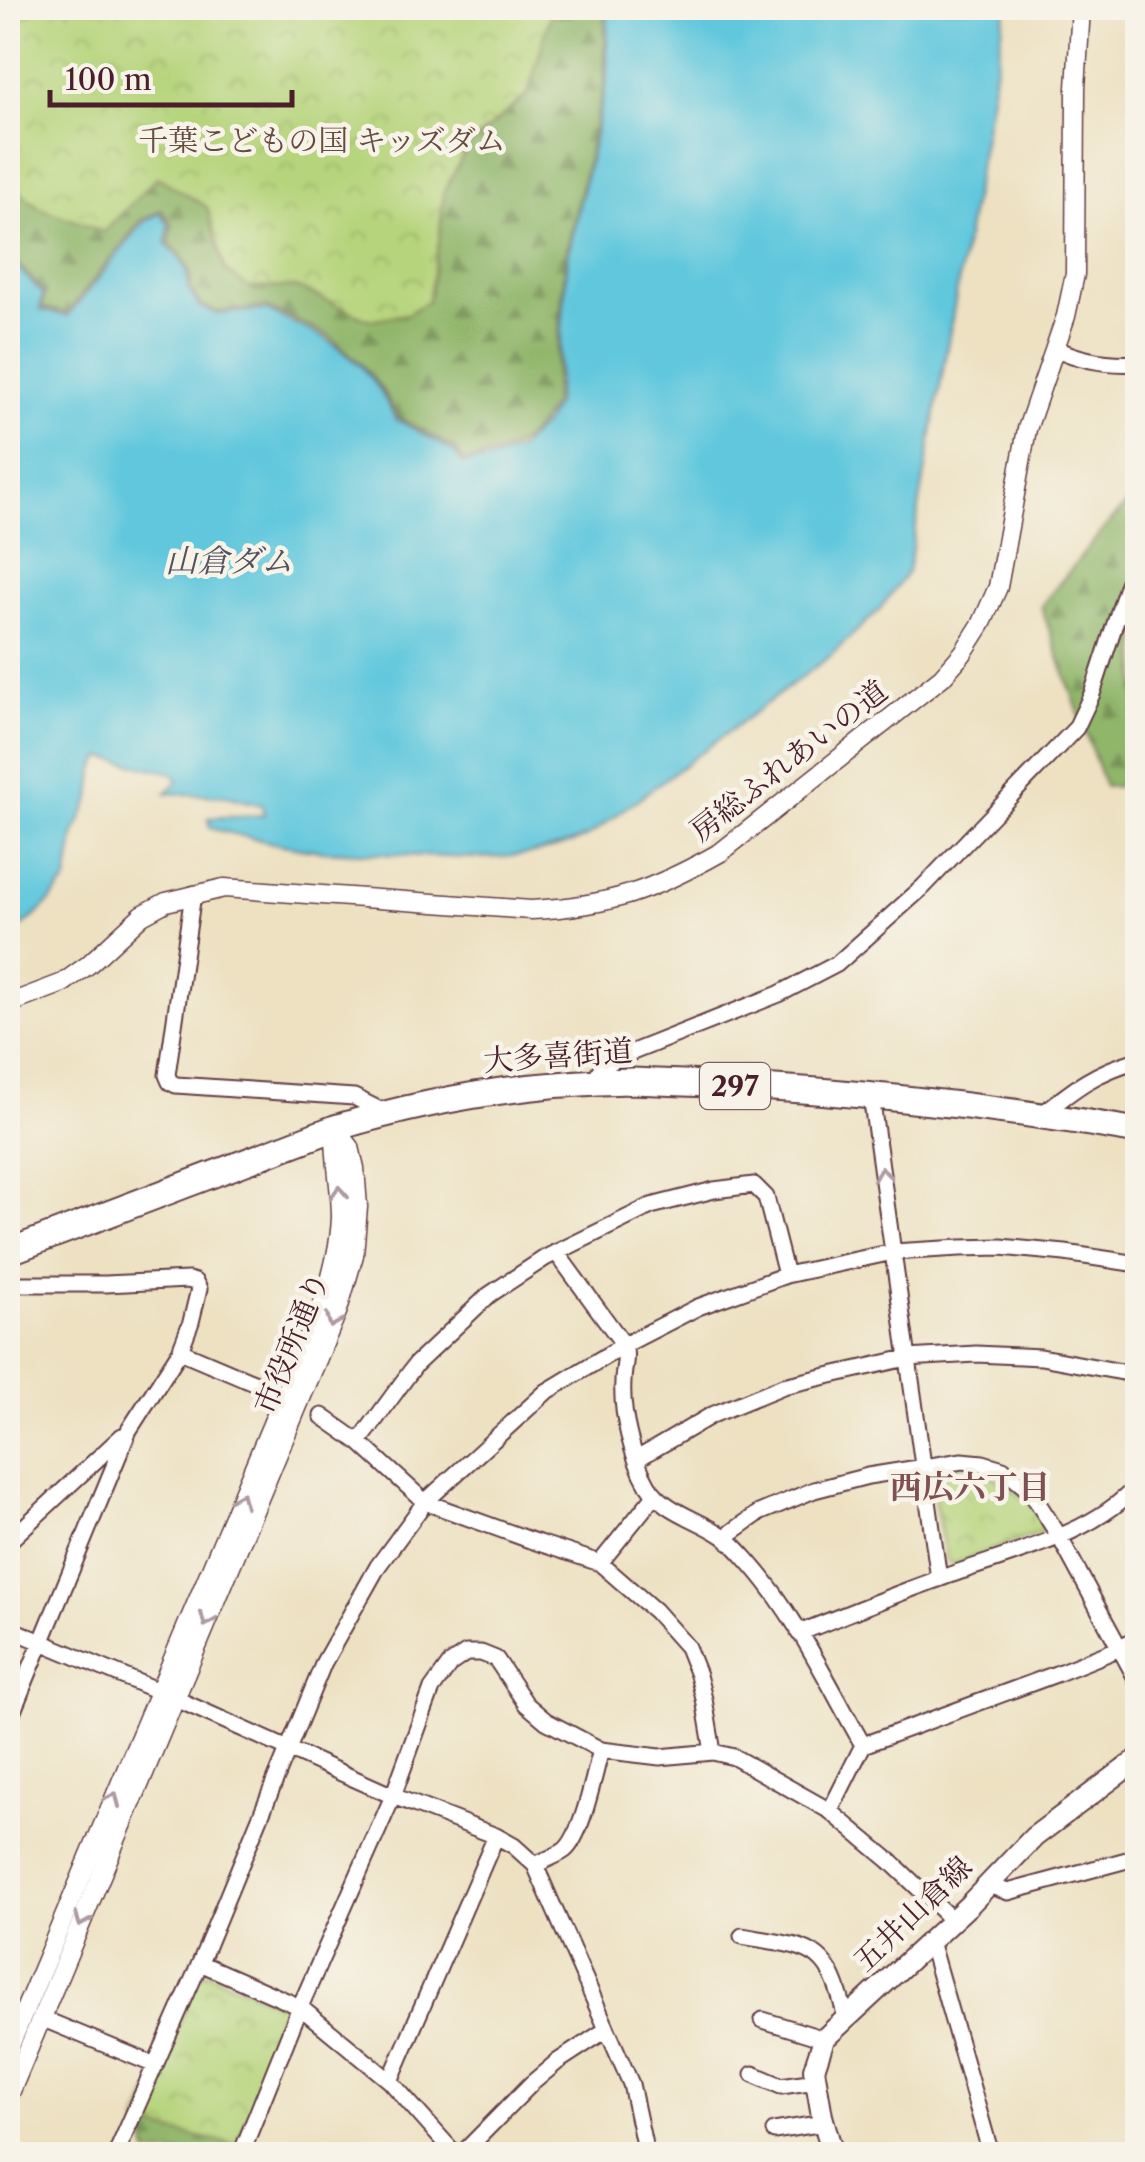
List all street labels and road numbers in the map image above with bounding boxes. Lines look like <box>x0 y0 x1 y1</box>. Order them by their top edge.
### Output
street label: 房総ふれあいの道 <box>683 672 895 849</box>
street label: 大多喜街道 <box>482 1032 634 1079</box>
road number: 297 <box>700 1063 770 1109</box>
street label: 市役所通り <box>246 1266 337 1419</box>
street label: 五井山倉線 <box>846 1848 979 1979</box>

